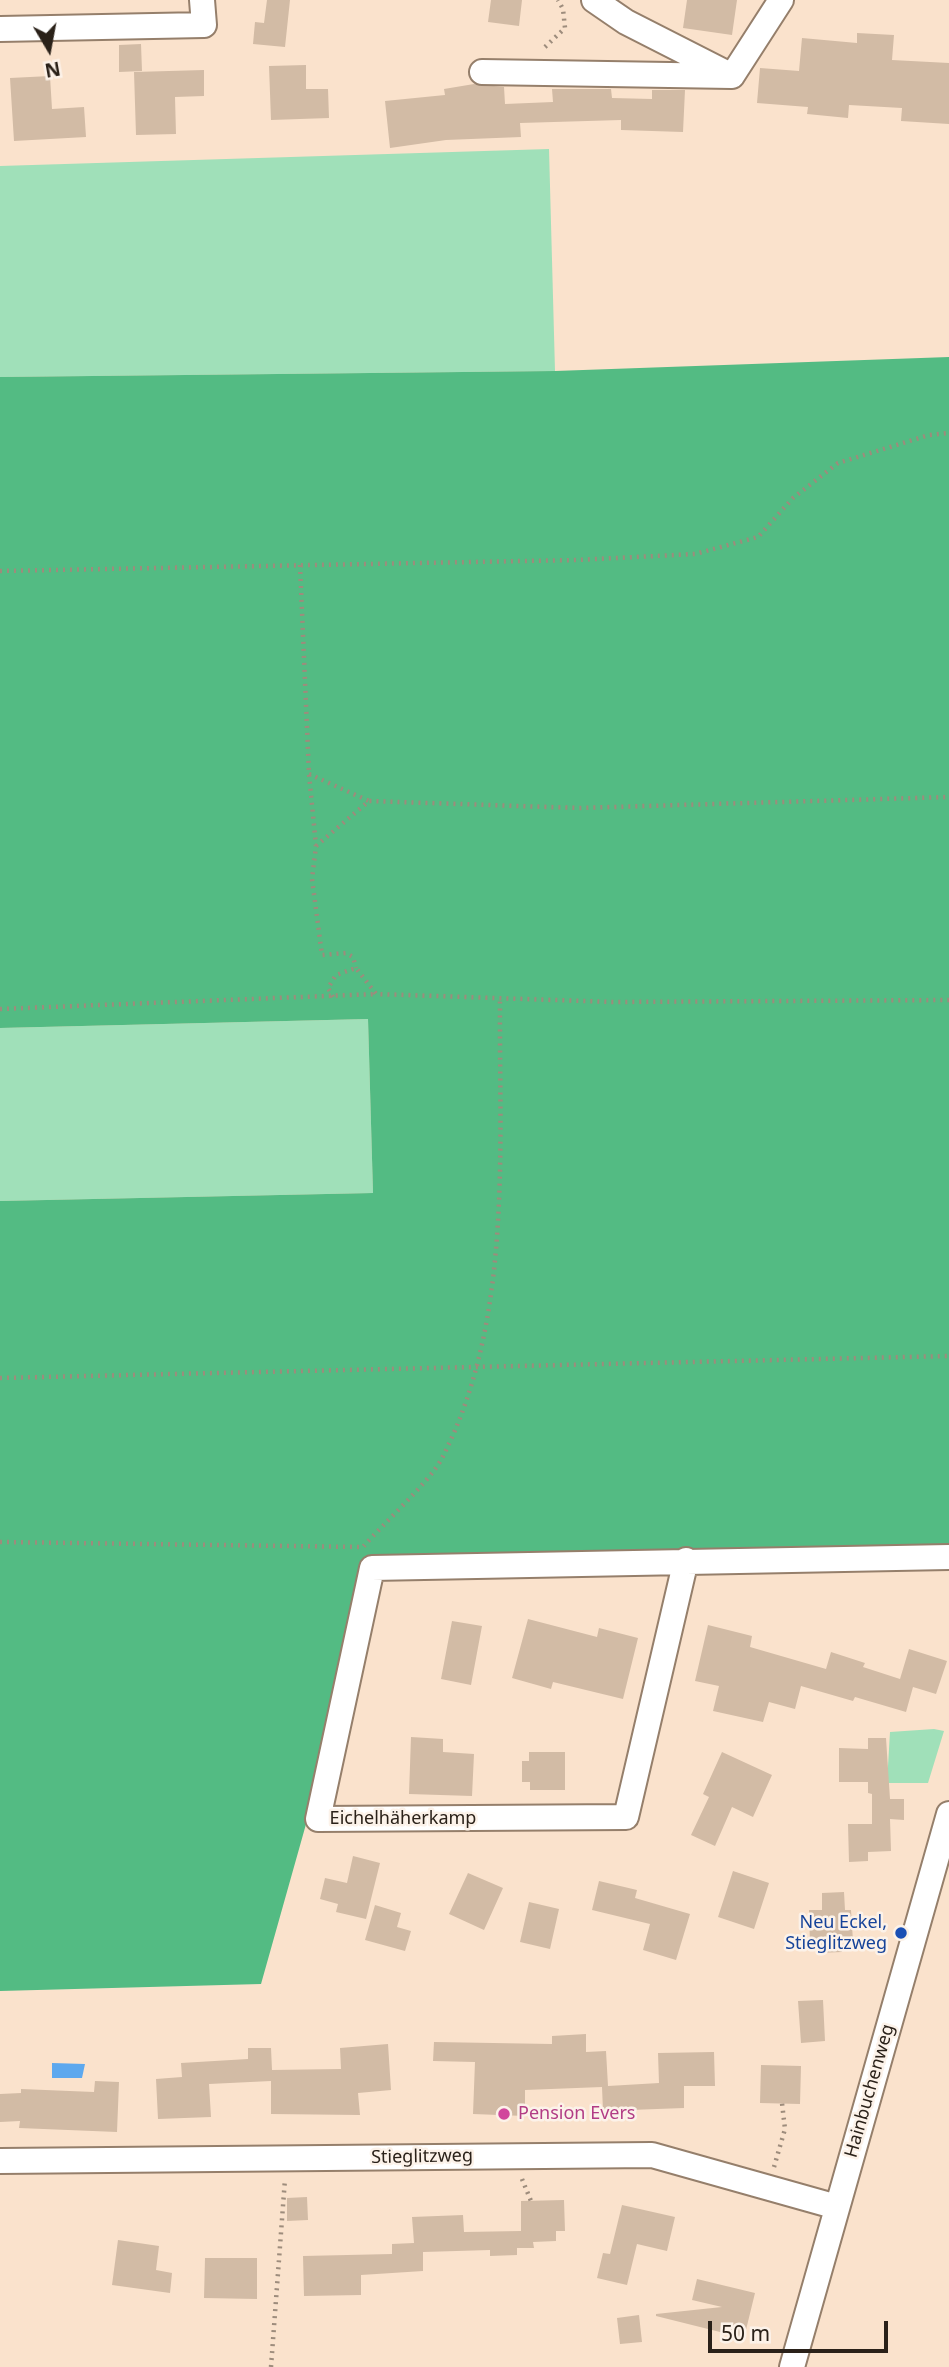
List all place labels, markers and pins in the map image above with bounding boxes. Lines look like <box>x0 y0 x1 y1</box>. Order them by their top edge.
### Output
place label: Neu Eckel, Stieglitzweg <box>785 1912 887 1954</box>
marker: Neu Eckel, Stieglitzweg <box>893 1925 909 1941</box>
place label: Pension Evers <box>518 2103 635 2125</box>
marker: Pension Evers <box>496 2106 512 2122</box>

